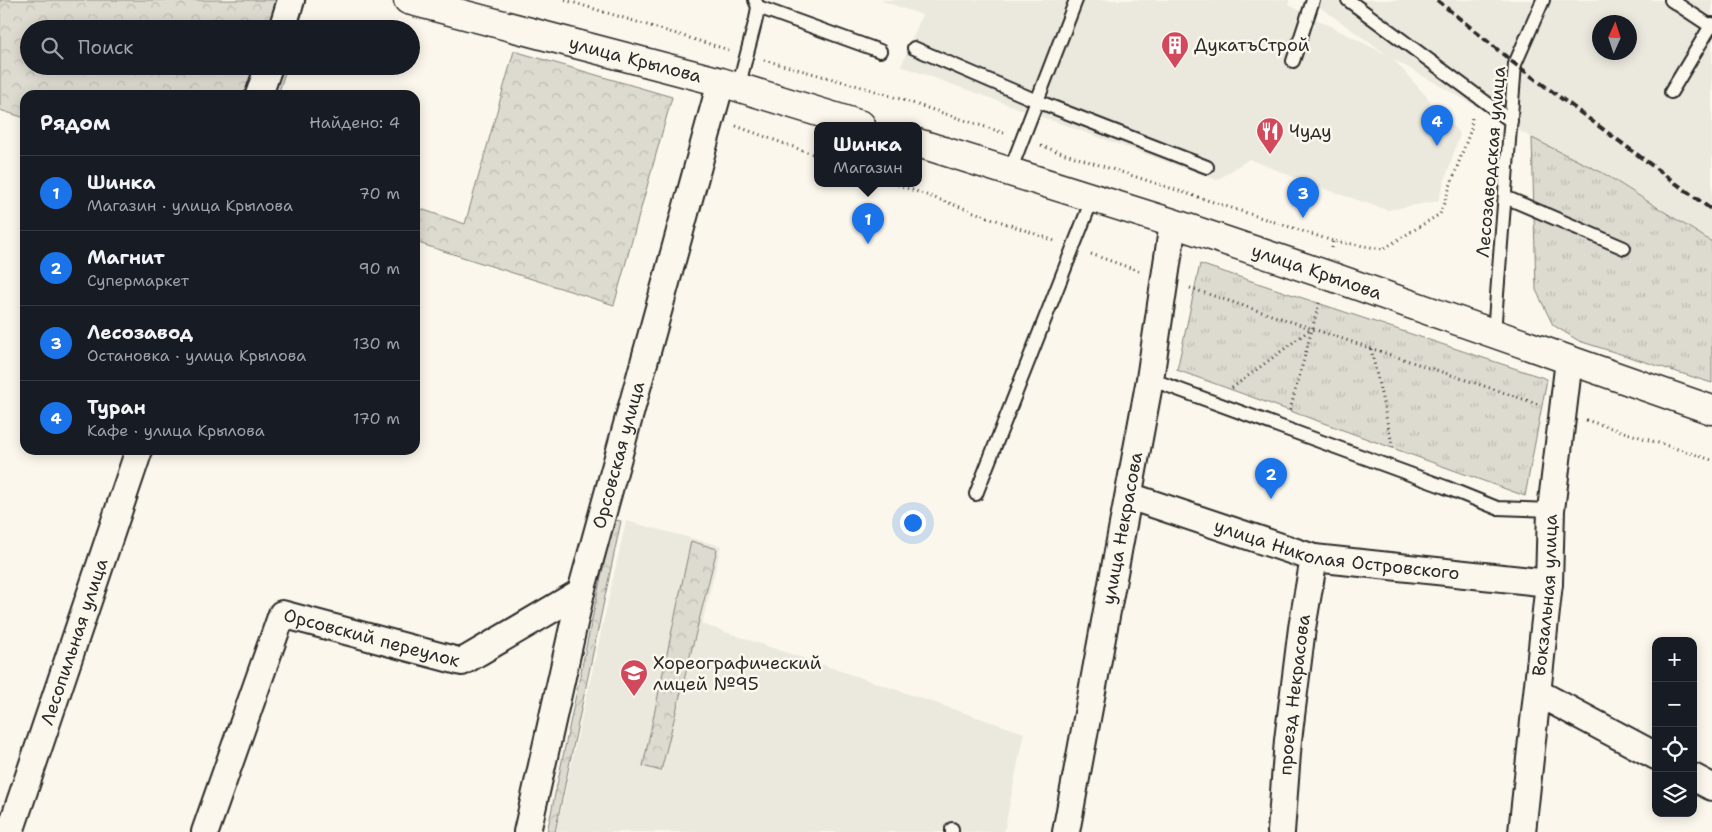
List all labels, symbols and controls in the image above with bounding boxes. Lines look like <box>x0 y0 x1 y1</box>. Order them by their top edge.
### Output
north arrow <box>1592 15 1637 60</box>
search box <box>20 20 420 75</box>
building icon: ДукатъСтрой <box>1160 30 1190 69</box>
street label: улица Крылова <box>566 31 704 88</box>
place label: ДукатъСтрой <box>1194 33 1310 57</box>
icon: search <box>38 34 66 62</box>
text: Поиск <box>78 35 133 60</box>
street label: Лесозаводская улица <box>1471 65 1511 259</box>
pin: 4 <box>1421 105 1453 146</box>
text: Рядом <box>40 109 110 137</box>
text: Найдено: 4 <box>309 112 400 133</box>
restaurant icon: Чуду <box>1255 116 1285 155</box>
place label: Чуду <box>1289 119 1332 143</box>
popup <box>814 122 922 187</box>
text: Шинка <box>833 132 902 157</box>
text: Магазин <box>833 157 903 178</box>
text: Шинка <box>87 170 155 195</box>
pin: 3 <box>1287 177 1319 218</box>
text: 1 <box>52 183 60 204</box>
text: 70 m <box>359 183 400 204</box>
text: Магазин · улица Крылова <box>87 195 293 216</box>
pin: 1 <box>852 203 884 244</box>
street label: улица Крылова <box>1248 238 1385 305</box>
text: Магнит <box>87 245 165 270</box>
text: 2 <box>50 258 62 279</box>
text: 90 m <box>359 258 400 279</box>
text: Супермаркет <box>87 270 189 291</box>
text: Лесозавод <box>87 320 193 345</box>
text: 3 <box>50 333 62 354</box>
text: 130 m <box>353 333 400 354</box>
text: Остановка · улица Крылова <box>87 345 306 366</box>
street label: Орсовская улица <box>587 379 650 532</box>
text: Туран <box>87 395 146 420</box>
text: 4 <box>50 408 62 429</box>
text: 170 m <box>353 408 400 429</box>
text: Кафе · улица Крылова <box>87 420 265 441</box>
street label: улица Некрасова <box>1096 450 1148 606</box>
pin: 2 <box>1255 458 1287 499</box>
your location <box>900 510 926 536</box>
street label: улица Николая Островского <box>1211 513 1461 585</box>
street label: Вокзальная улица <box>1527 514 1563 677</box>
street label: Лесопильная улица <box>35 555 114 728</box>
street label: Орсовский переулок <box>281 603 463 673</box>
street label: проезд Некрасова <box>1273 612 1316 776</box>
map controls <box>1652 637 1697 817</box>
button: + <box>1652 637 1697 682</box>
place label: Хореографический лицей №95 <box>653 651 822 696</box>
school or university icon: Хореографический лицей №95 <box>619 658 649 697</box>
button: − <box>1652 682 1697 727</box>
button: locate <box>1652 727 1697 772</box>
button: layers <box>1652 772 1697 817</box>

